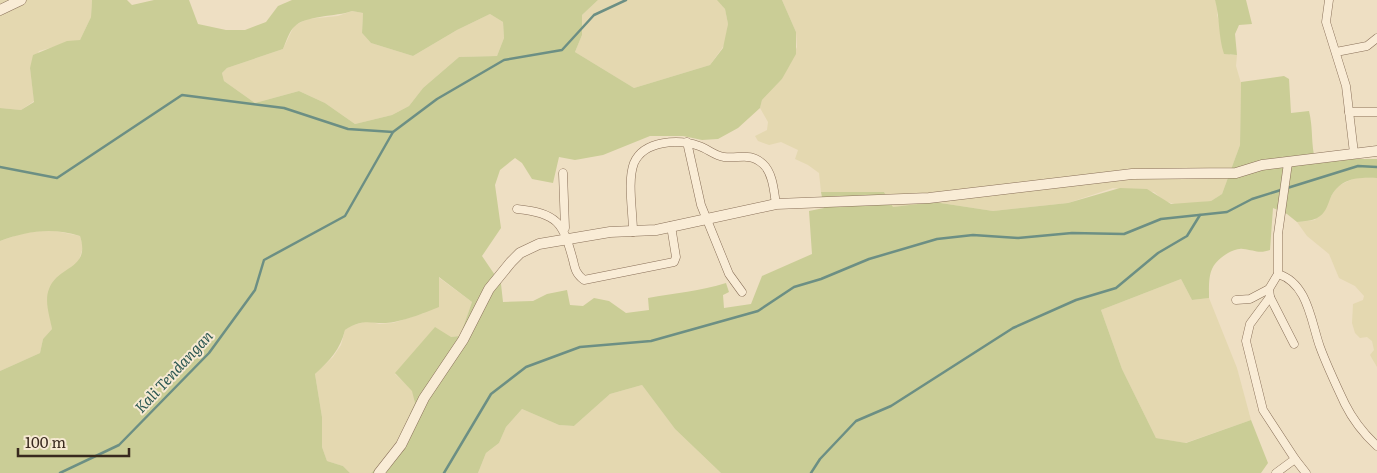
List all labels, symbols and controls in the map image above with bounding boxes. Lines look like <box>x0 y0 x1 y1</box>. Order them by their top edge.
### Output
water label: Kali Tendangan <box>129 324 218 418</box>
scale bar <box>18 426 129 458</box>
text: 100 m <box>25 430 66 453</box>

